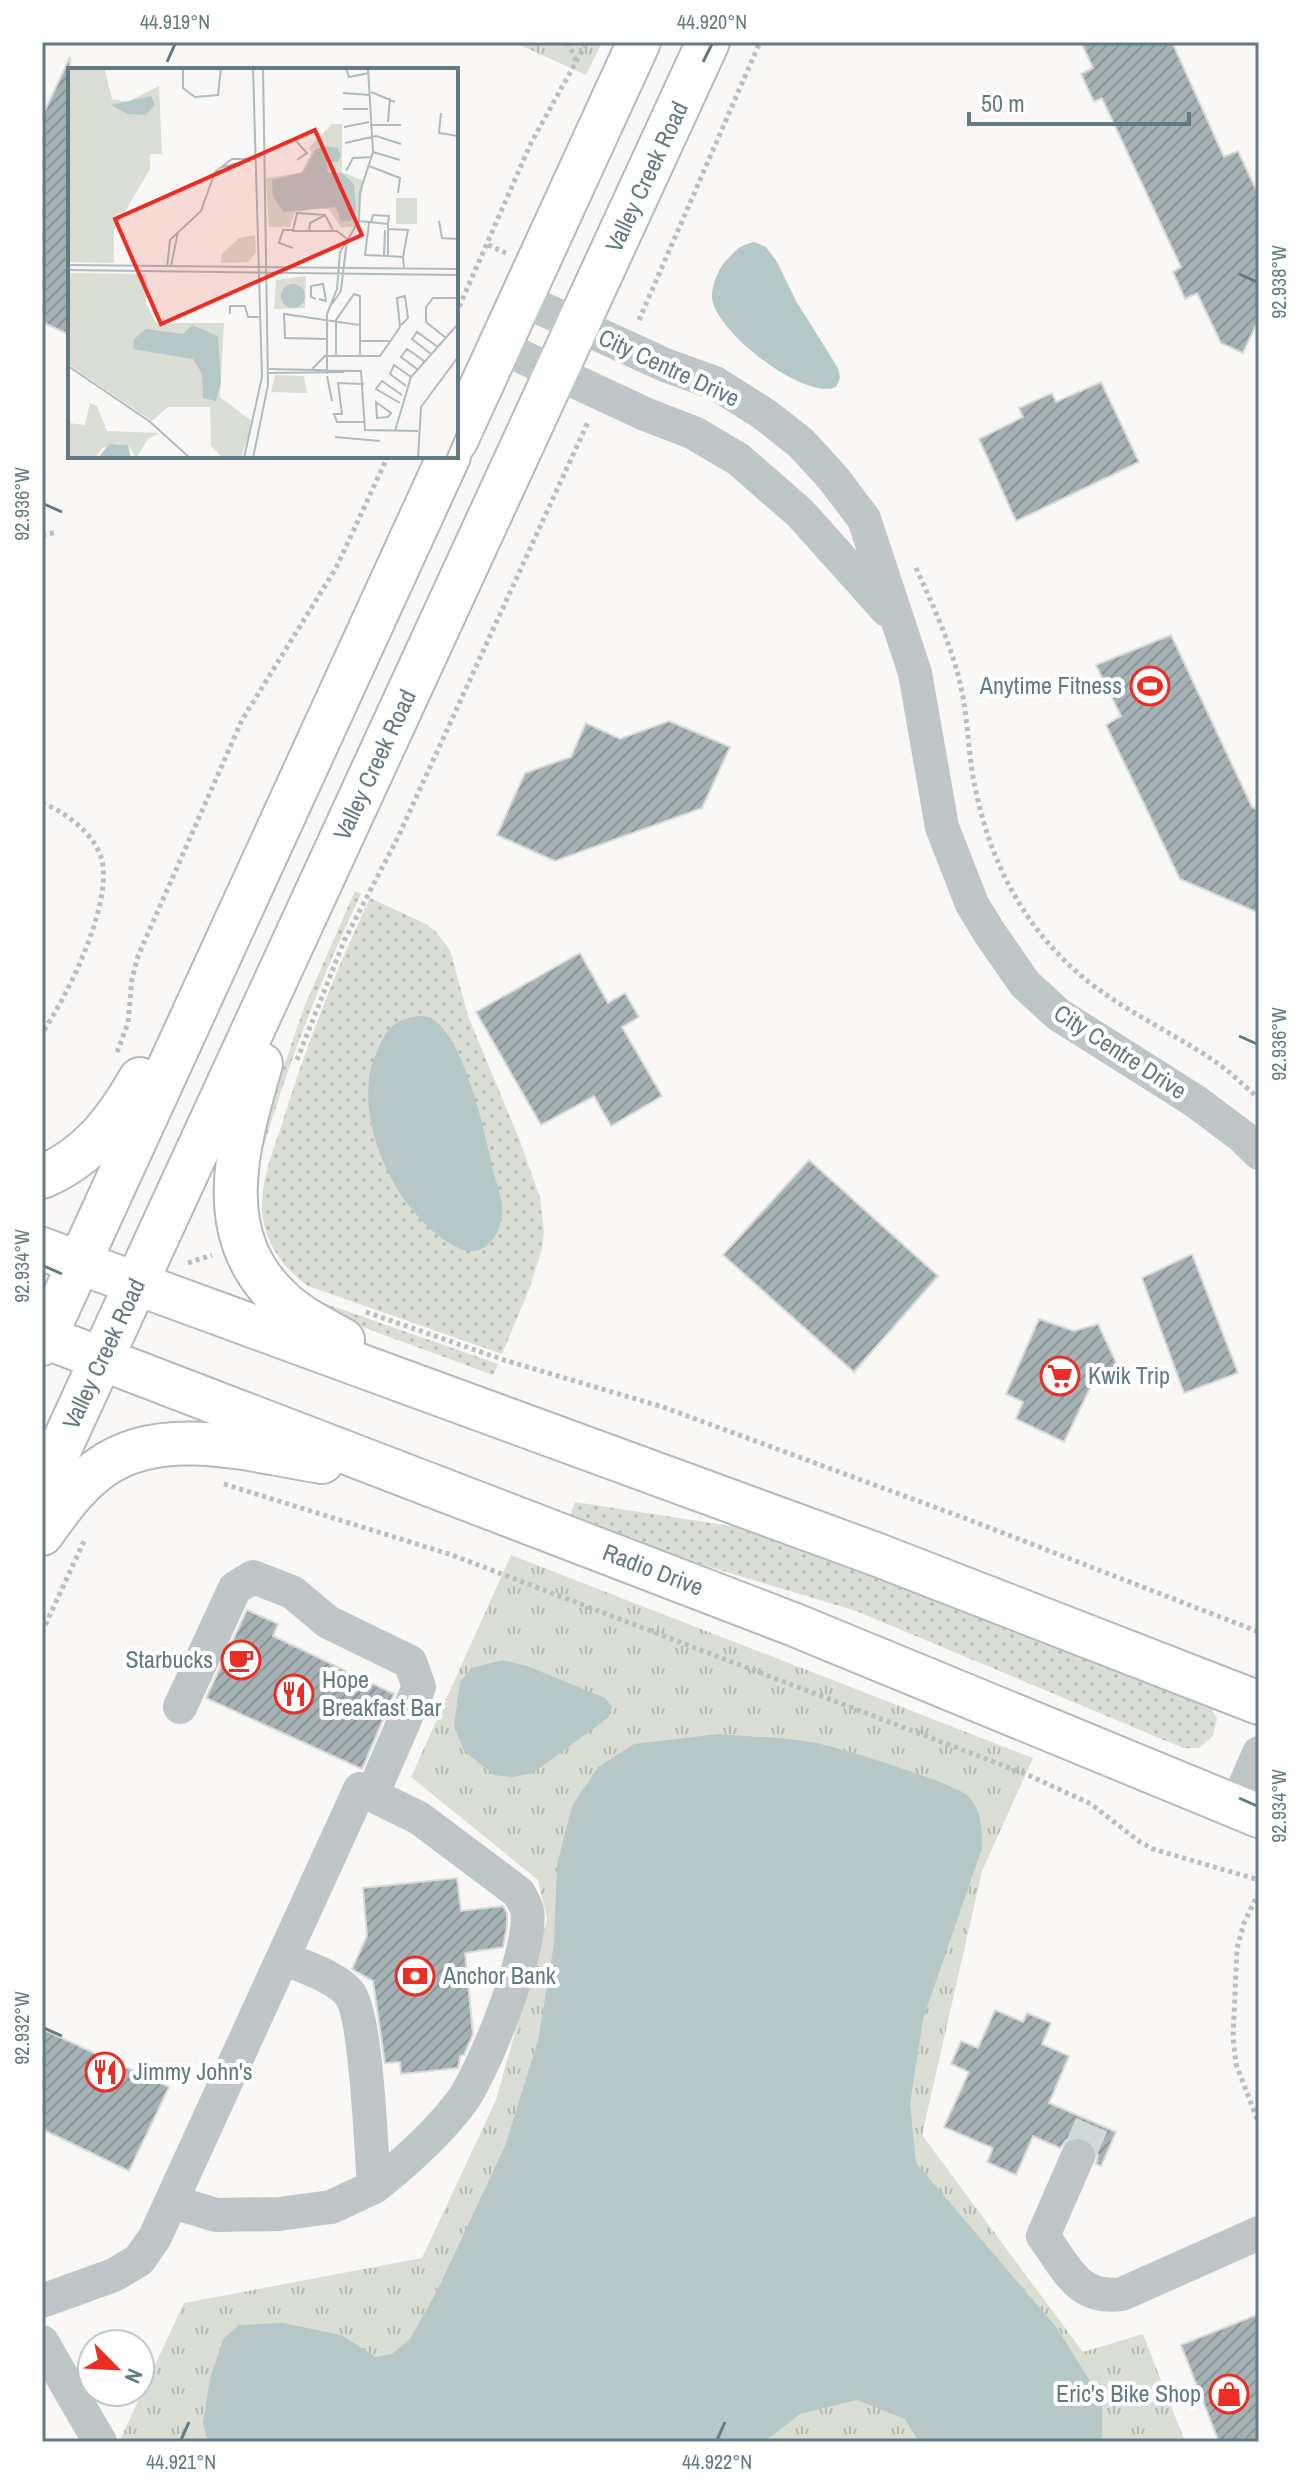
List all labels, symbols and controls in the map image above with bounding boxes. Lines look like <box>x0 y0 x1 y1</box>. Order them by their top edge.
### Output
text: 44.919°N <box>140 8 210 35</box>
text: 44.920°N <box>677 8 747 35</box>
inset map <box>68 68 458 458</box>
scale bar <box>969 76 1189 126</box>
text: 50 m <box>981 87 1025 119</box>
street label: Valley Creek Road <box>597 96 695 257</box>
text: 92.938°W <box>1265 245 1292 319</box>
street label: City Centre Drive <box>594 320 745 414</box>
text: 92.936°W <box>8 467 35 541</box>
sports icon: Anytime Fitness <box>1129 665 1171 707</box>
place label: Anytime Fitness <box>979 669 1122 701</box>
street label: Valley Creek Road <box>325 684 423 845</box>
street label: City Centre Drive <box>1048 996 1193 1106</box>
text: 92.936°W <box>1265 1007 1292 1081</box>
text: 92.934°W <box>8 1229 35 1303</box>
street label: Valley Creek Road <box>54 1273 152 1434</box>
supermarket icon: Kwik Trip <box>1039 1355 1081 1397</box>
place label: Kwik Trip <box>1088 1359 1170 1391</box>
street label: Radio Drive <box>599 1535 708 1603</box>
cafe icon: Starbucks <box>220 1639 262 1681</box>
place label: Starbucks <box>125 1643 213 1675</box>
place label: Hope Breakfast Bar <box>322 1663 442 1723</box>
restaurant icon: Hope Breakfast Bar <box>273 1673 315 1715</box>
text: 92.934°W <box>1265 1769 1292 1843</box>
bank icon: Anchor Bank <box>394 1955 436 1997</box>
place label: Anchor Bank <box>442 1959 556 1991</box>
text: 92.932°W <box>8 1991 35 2065</box>
restaurant icon: Jimmy John's <box>84 2051 126 2093</box>
place label: Jimmy John's <box>133 2055 253 2087</box>
north arrow <box>76 2328 156 2408</box>
text: N <box>118 2364 151 2388</box>
shop icon: Eric's Bike Shop <box>1208 2373 1250 2415</box>
place label: Eric's Bike Shop <box>1056 2377 1201 2409</box>
text: 44.921°N <box>146 2448 216 2475</box>
text: 44.922°N <box>682 2448 752 2475</box>

